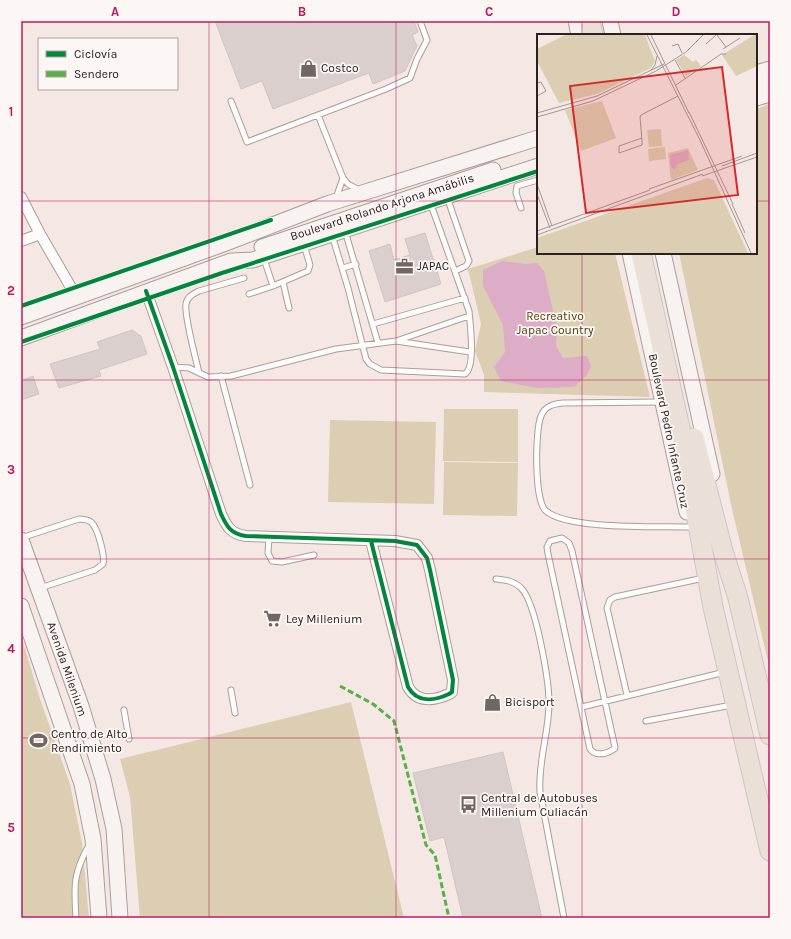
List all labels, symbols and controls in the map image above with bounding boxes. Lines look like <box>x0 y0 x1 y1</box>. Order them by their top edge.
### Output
text: A <box>111 4 119 19</box>
text: B <box>298 4 306 19</box>
text: C <box>485 4 493 19</box>
text: D <box>672 4 681 19</box>
inset map <box>537 34 757 254</box>
legend <box>38 38 178 90</box>
text: Ciclovía <box>74 47 117 61</box>
shop icon: Costco <box>298 58 318 78</box>
place label: Costco <box>321 61 358 75</box>
text: Sendero <box>74 67 119 81</box>
text: 1 <box>9 104 13 119</box>
street label: Boulevard Rolando Arjona Amábilis <box>288 171 476 243</box>
office icon: JAPAC <box>394 256 414 276</box>
place label: JAPAC <box>417 259 449 273</box>
text: 2 <box>7 283 15 298</box>
park label: Recreativo Japac Country <box>517 309 594 337</box>
street label: Boulevard Pedro Infante Cruz <box>646 352 692 510</box>
text: 3 <box>7 462 15 477</box>
supermarket icon: Ley Millenium <box>263 609 283 629</box>
place label: Ley Millenium <box>286 612 362 626</box>
street label: Avenida Milenium <box>44 620 90 718</box>
text: 4 <box>7 641 15 656</box>
shop icon: Bicisport <box>482 692 502 712</box>
place label: Bicisport <box>505 695 555 709</box>
place label: Centro de Alto Rendimiento <box>51 727 127 755</box>
sports icon: Centro de Alto Rendimiento <box>28 731 48 751</box>
place label: Central de Autobuses Millenium Culiacán <box>481 791 598 819</box>
bus stop icon: Central de Autobuses Millenium Culiacán <box>458 795 478 815</box>
text: 5 <box>7 820 15 835</box>

